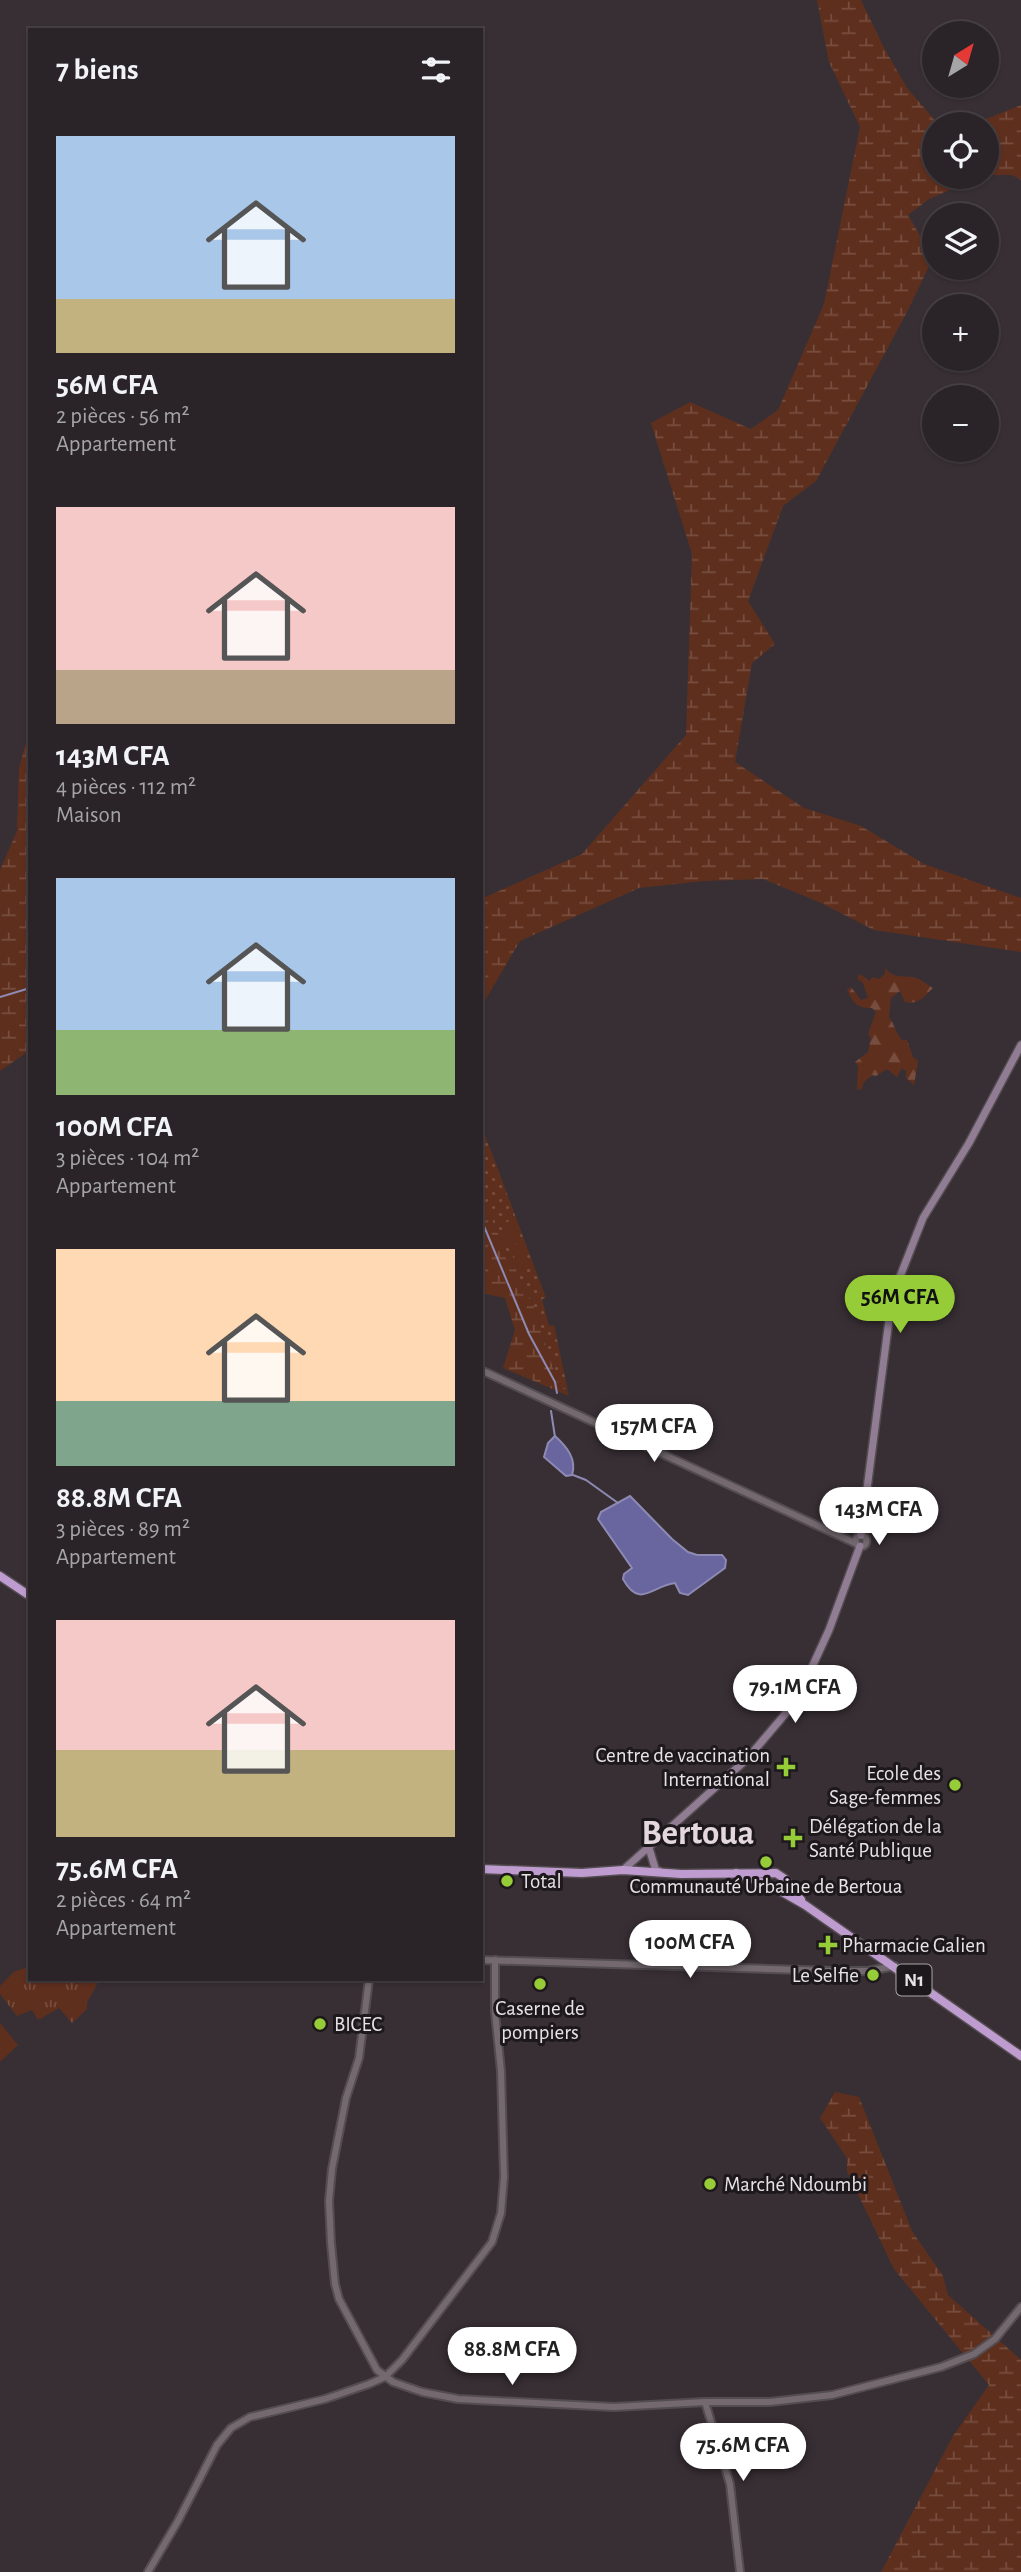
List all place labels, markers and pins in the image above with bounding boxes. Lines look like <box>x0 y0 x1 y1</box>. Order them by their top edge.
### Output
pin: 56M CFA <box>835 1276 965 1335</box>
pin: 157M CFA <box>582 1404 726 1464</box>
pin: 143M CFA <box>807 1488 951 1547</box>
pin: 79.1M CFA <box>715 1666 875 1725</box>
place label: Centre de vaccination International <box>596 1745 770 1790</box>
marker: Centre de vaccination International <box>776 1757 796 1777</box>
place label: Ecole des Sage-femmes <box>829 1763 941 1808</box>
marker: Ecole des Sage-femmes <box>947 1777 963 1793</box>
place label: Délégation de la Santé Publique <box>809 1816 942 1861</box>
marker: Délégation de la Santé Publique <box>783 1828 803 1848</box>
marker: Communauté Urbaine de Bertoua <box>758 1854 774 1870</box>
place label: Total <box>521 1871 562 1892</box>
marker: Total <box>499 1873 515 1889</box>
place label: Communauté Urbaine de Bertoua <box>629 1876 903 1897</box>
pin: 100M CFA <box>618 1920 762 1980</box>
place label: Pharmacie Galien <box>842 1935 986 1956</box>
marker: Pharmacie Galien <box>820 1937 836 1953</box>
place label: Le Selfie <box>792 1965 859 1986</box>
marker: Le Selfie <box>865 1967 881 1983</box>
marker: Caserne de pompiers <box>532 1976 548 1992</box>
place label: Caserne de pompiers <box>495 1998 585 2043</box>
place label: BICEC <box>334 2014 382 2035</box>
marker: BICEC <box>312 2016 328 2032</box>
place label: Marché Ndoumbi <box>724 2174 867 2195</box>
marker: Marché Ndoumbi <box>702 2176 718 2192</box>
pin: 88.8M CFA <box>432 2328 592 2387</box>
pin: 75.6M CFA <box>663 2424 823 2483</box>

